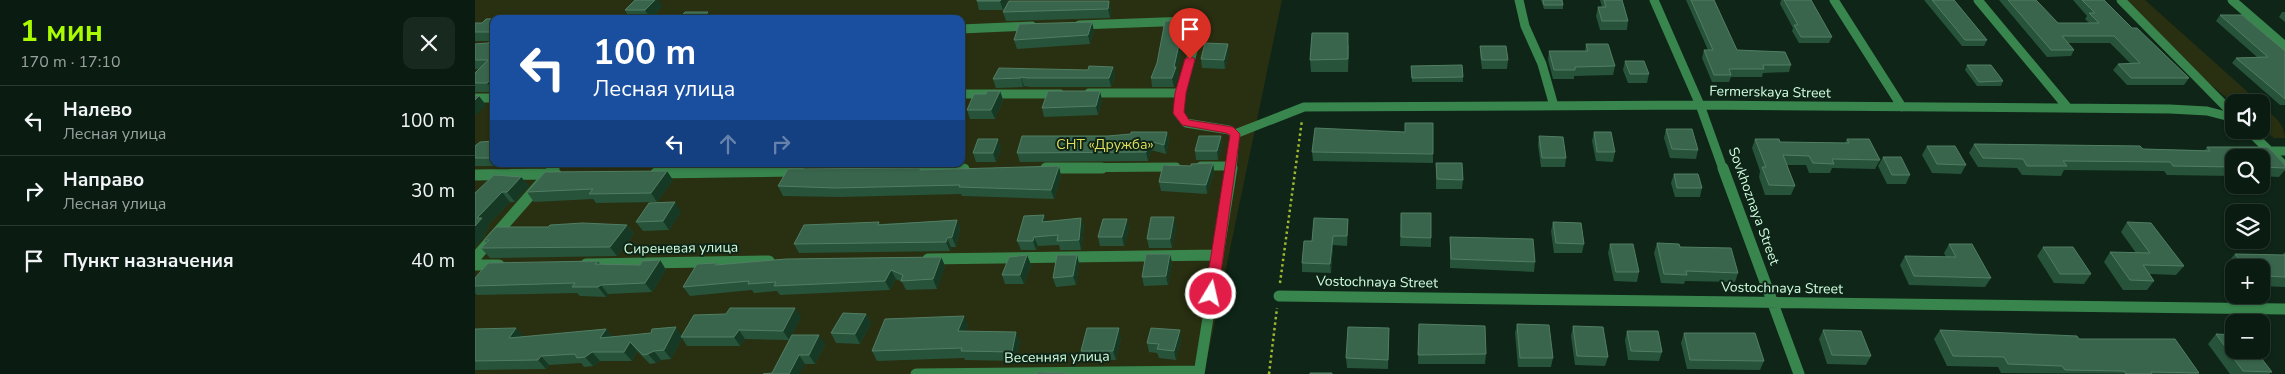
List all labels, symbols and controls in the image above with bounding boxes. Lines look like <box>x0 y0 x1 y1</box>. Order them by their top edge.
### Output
pin <box>1169 8 1211 59</box>
text: 1 мин <box>20 11 103 52</box>
icon: arrive <box>1176 15 1204 43</box>
button: close <box>403 17 455 69</box>
text: 100 m <box>593 29 696 76</box>
icon: left <box>510 35 575 100</box>
text: 170 m · 17:10 <box>20 51 121 73</box>
text: Лесная улица <box>593 74 735 104</box>
street label: Fermerskaya Street <box>1709 81 1831 103</box>
map controls <box>2225 94 2270 359</box>
button: sound <box>2225 94 2270 139</box>
text: Налево <box>63 97 132 123</box>
icon: left <box>20 107 48 135</box>
text: 100 m <box>400 108 455 134</box>
text: Лесная улица <box>63 123 166 145</box>
icon: left <box>661 130 689 158</box>
icon: ahead <box>714 130 742 158</box>
icon: right <box>767 130 795 158</box>
park label: СНТ «Дружба» <box>1056 135 1154 154</box>
street label: Sovkhoznaya Street <box>1724 144 1784 268</box>
button: search <box>2225 149 2270 194</box>
text: Направо <box>63 167 144 193</box>
icon: right <box>20 177 48 205</box>
text: 30 m <box>411 178 455 204</box>
text: Лесная улица <box>63 193 166 215</box>
button: layers <box>2225 204 2270 249</box>
street label: Сиреневая улица <box>623 238 739 258</box>
icon: arrive <box>20 247 48 275</box>
text: Пункт назначения <box>63 248 234 274</box>
text: 40 m <box>411 248 455 274</box>
button: + <box>2225 259 2270 304</box>
position arrow <box>1184 267 1236 319</box>
street label: Vostochnaya Street <box>1315 271 1438 293</box>
street label: Vostochnaya Street <box>1720 277 1843 299</box>
button: − <box>2225 314 2270 359</box>
street label: Весенняя улица <box>1004 347 1110 367</box>

